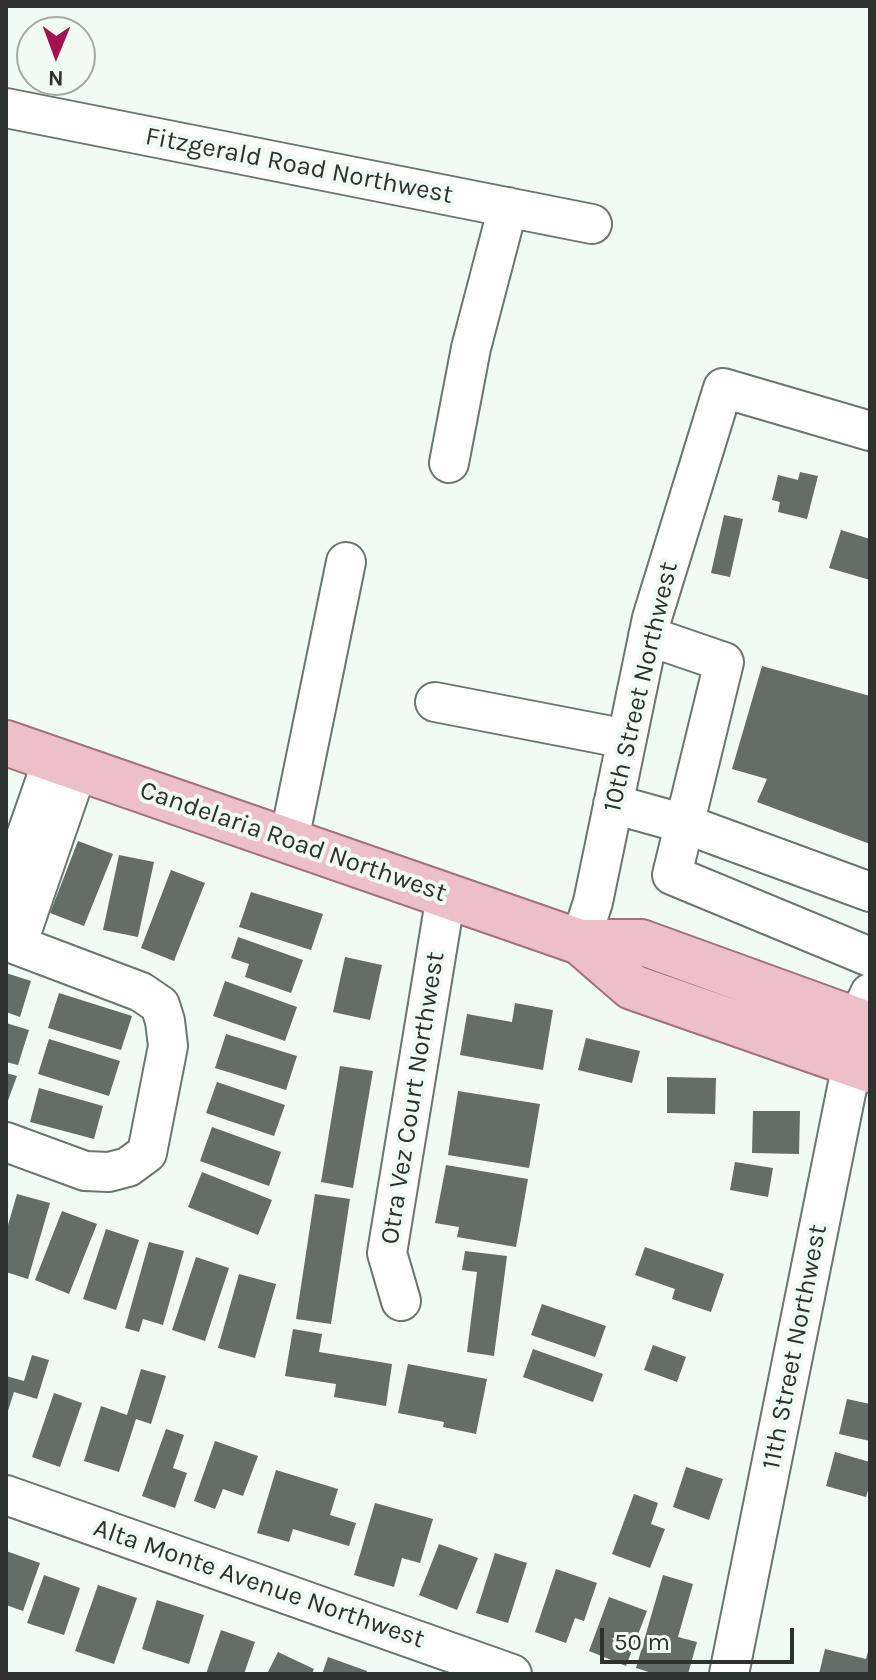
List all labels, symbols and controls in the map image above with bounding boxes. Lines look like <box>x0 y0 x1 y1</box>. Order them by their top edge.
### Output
north arrow <box>16 16 96 96</box>
text: N <box>47 65 64 91</box>
street label: Fitzgerald Road Northwest <box>143 121 455 211</box>
street label: 10th Street Northwest <box>597 559 685 815</box>
street label: Candelaria Road Northwest <box>135 775 451 909</box>
street label: Otra Vez Court Northwest <box>374 949 452 1247</box>
street label: 11th Street Northwest <box>756 1222 834 1472</box>
street label: Alta Monte Avenue Northwest <box>89 1513 429 1655</box>
scale bar <box>604 1612 798 1662</box>
text: 50 m <box>614 1628 670 1656</box>

